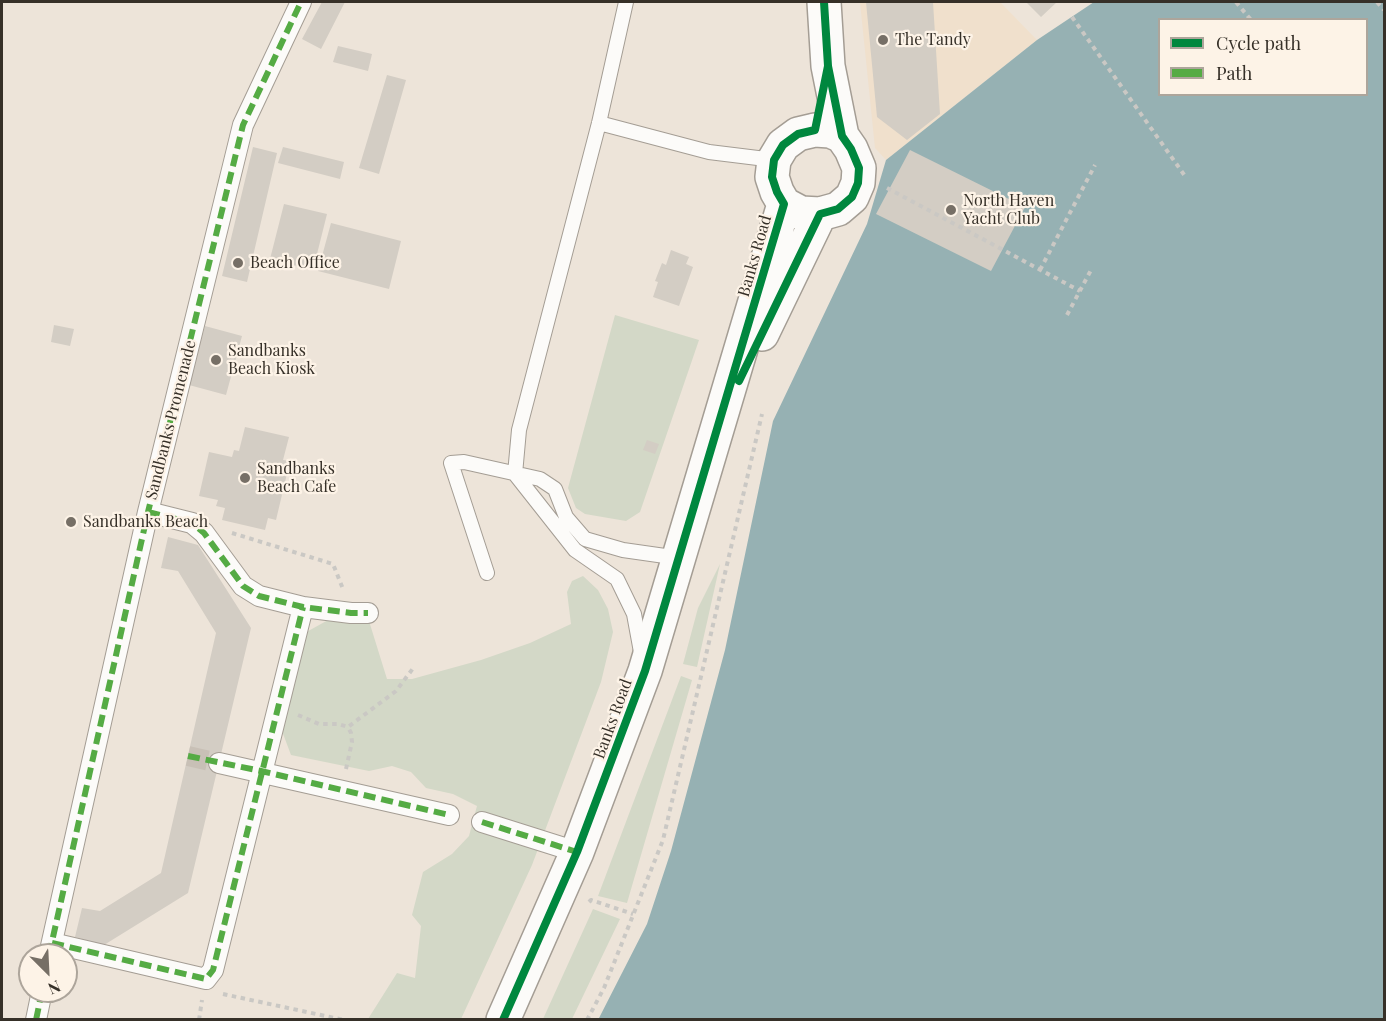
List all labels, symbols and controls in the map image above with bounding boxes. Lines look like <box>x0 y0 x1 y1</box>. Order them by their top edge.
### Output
legend <box>1158 18 1368 96</box>
place label: The Tandy <box>895 30 971 50</box>
text: Cycle path <box>1216 31 1301 55</box>
marker: The Tandy <box>876 33 890 47</box>
text: Path <box>1216 61 1252 85</box>
place label: North Haven Yacht Club <box>963 191 1054 229</box>
marker: North Haven Yacht Club <box>944 203 958 217</box>
street label: Banks Road <box>734 213 776 299</box>
place label: Beach Office <box>250 253 340 273</box>
marker: Beach Office <box>231 256 245 270</box>
street label: Sandbanks Promenade <box>142 338 200 502</box>
place label: Sandbanks Beach Kiosk <box>228 341 315 379</box>
marker: Sandbanks Beach Kiosk <box>209 353 223 367</box>
place label: Sandbanks Beach Cafe <box>257 459 336 497</box>
marker: Sandbanks Beach Cafe <box>238 471 252 485</box>
place label: Sandbanks Beach <box>83 512 208 532</box>
marker: Sandbanks Beach <box>64 515 78 529</box>
street label: Banks Road <box>590 676 636 762</box>
north arrow <box>18 943 78 1003</box>
text: N <box>45 976 64 1000</box>

